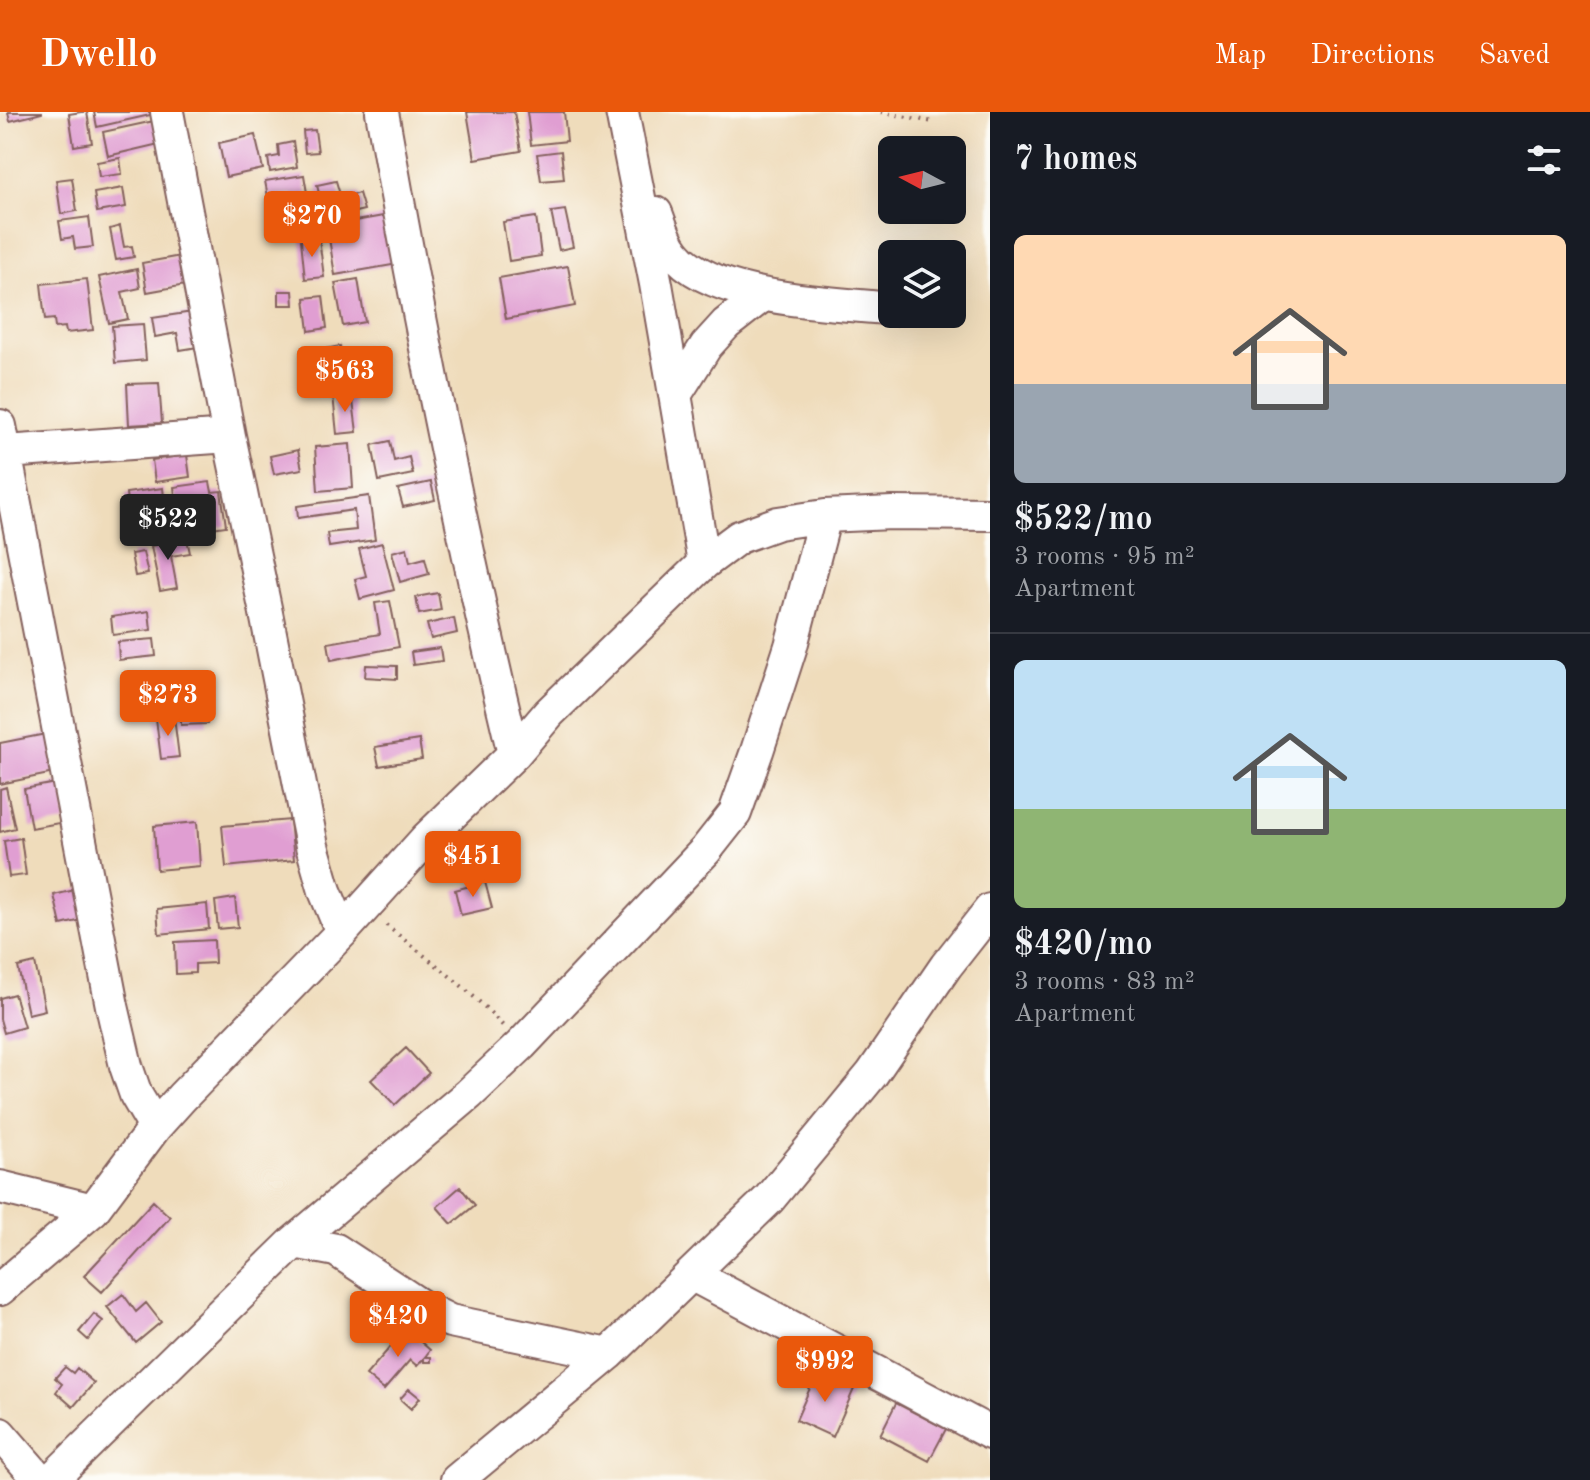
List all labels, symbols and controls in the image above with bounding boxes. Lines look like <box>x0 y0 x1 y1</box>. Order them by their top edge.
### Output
text: Dwello <box>40 37 158 75</box>
text: Map <box>1214 42 1266 70</box>
text: Directions <box>1310 42 1435 70</box>
text: Saved <box>1479 42 1550 70</box>
north arrow <box>878 136 966 224</box>
map controls <box>878 136 966 328</box>
icon: filters <box>1522 138 1566 182</box>
text: 7 homes <box>1014 143 1137 177</box>
pin: $270 <box>265 191 359 259</box>
text: $270 <box>282 204 342 230</box>
button: layers <box>878 240 966 328</box>
icon: home <box>1218 287 1362 431</box>
pin: $563 <box>298 346 392 414</box>
text: $563 <box>315 359 375 385</box>
pin: $522 <box>121 494 215 562</box>
text: $522/mo <box>1014 503 1153 537</box>
text: $522 <box>138 507 198 533</box>
text: 3 rooms · 95 m² <box>1014 544 1195 570</box>
text: Apartment <box>1014 576 1136 602</box>
pin: $273 <box>121 670 215 738</box>
text: $273 <box>138 683 198 709</box>
icon: home <box>1218 712 1362 856</box>
pin: $451 <box>426 831 520 899</box>
text: $451 <box>443 844 503 870</box>
text: $420/mo <box>1014 928 1153 962</box>
text: 3 rooms · 83 m² <box>1014 969 1195 995</box>
text: Apartment <box>1014 1001 1136 1027</box>
pin: $420 <box>351 1291 445 1359</box>
text: $420 <box>368 1304 428 1330</box>
pin: $992 <box>778 1336 872 1404</box>
text: $992 <box>795 1349 855 1375</box>

